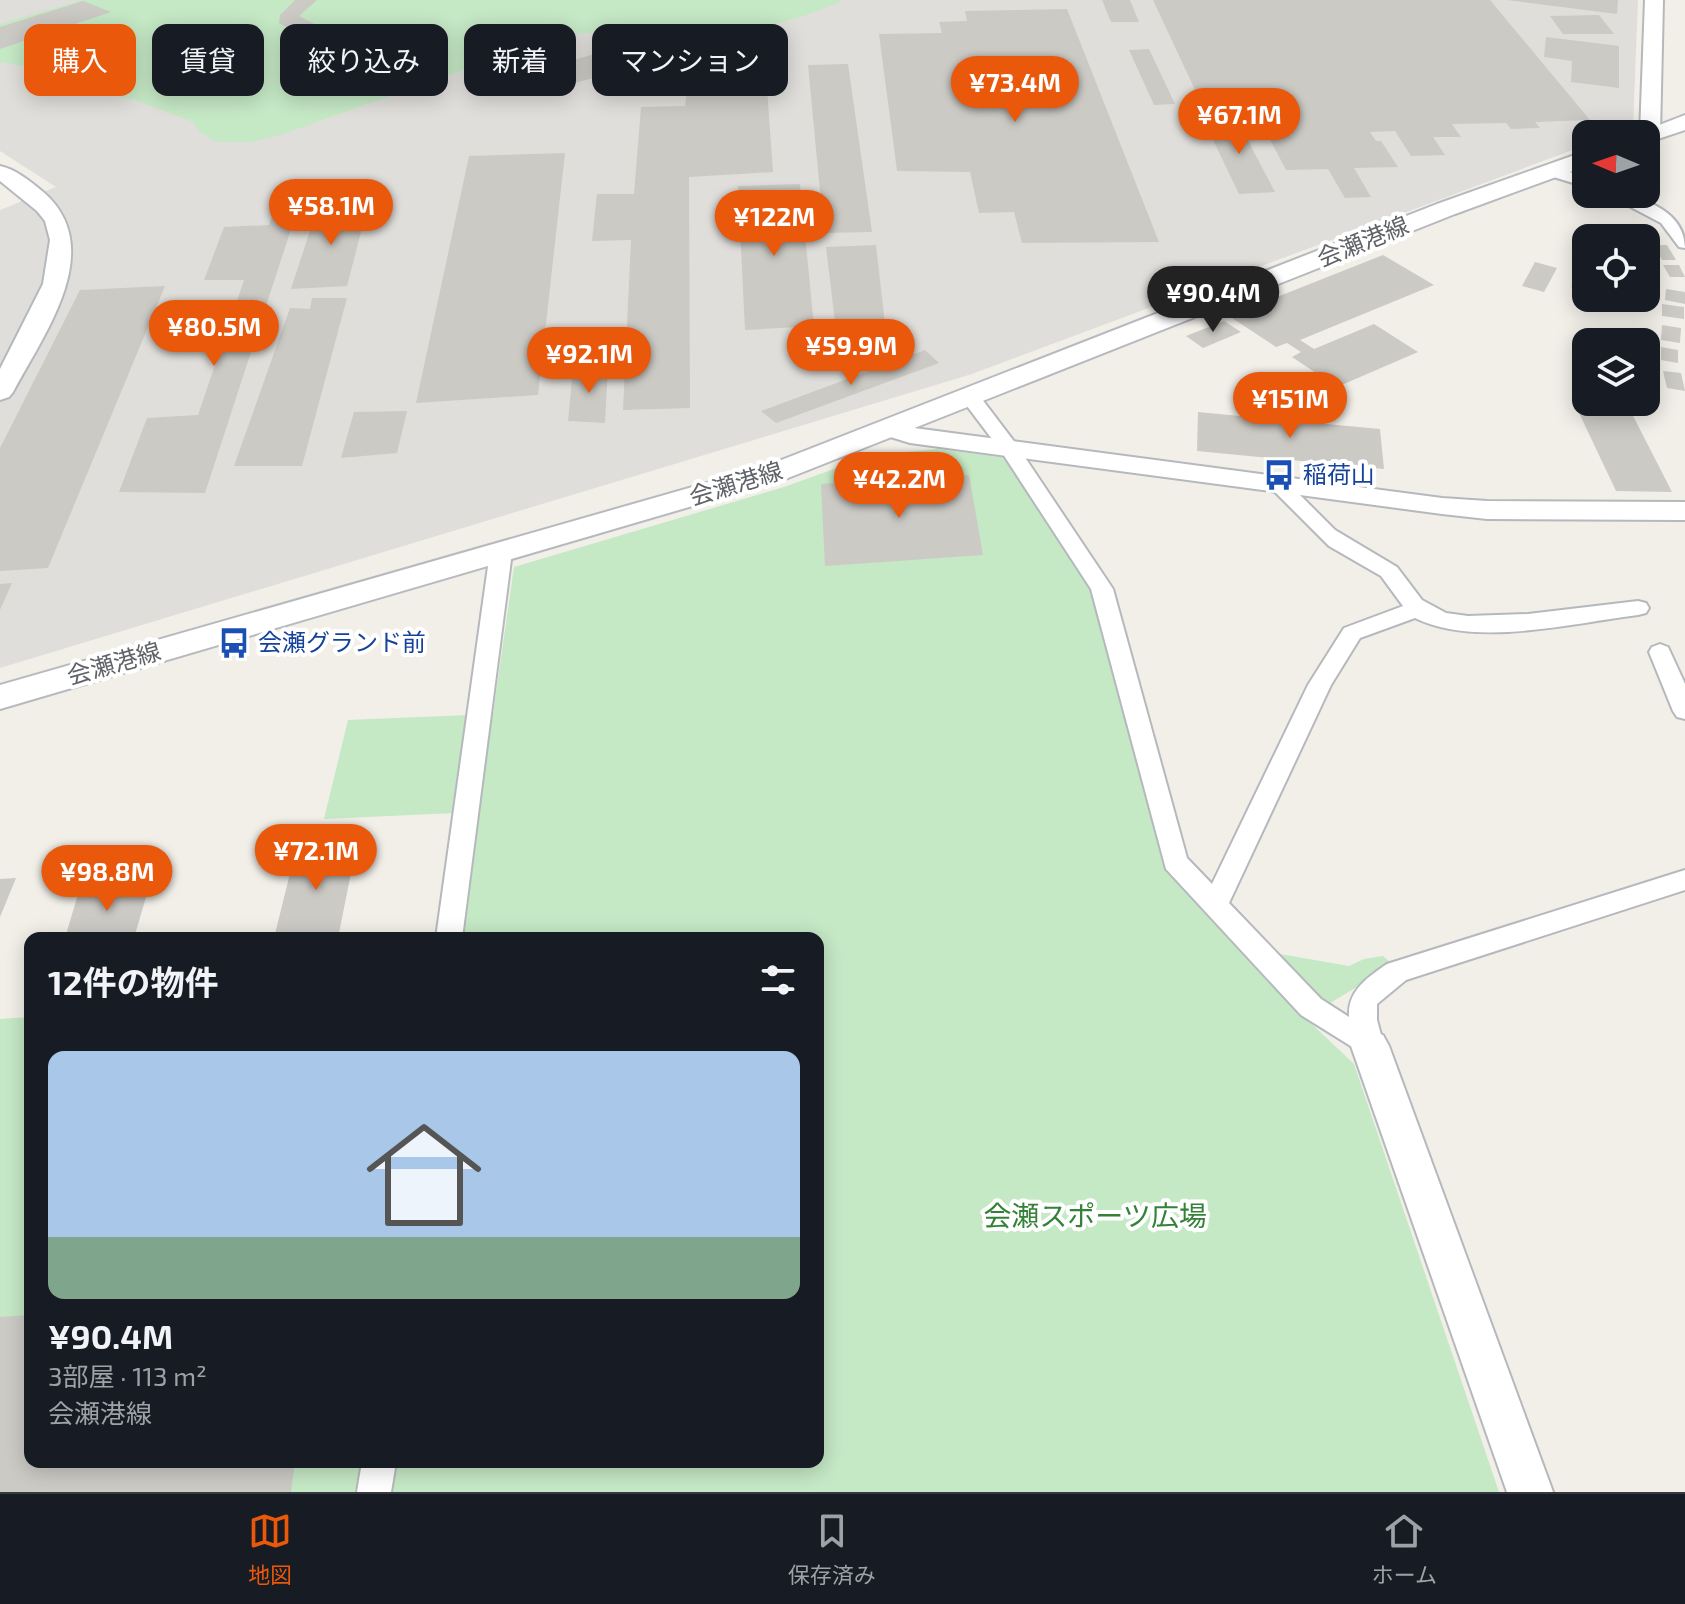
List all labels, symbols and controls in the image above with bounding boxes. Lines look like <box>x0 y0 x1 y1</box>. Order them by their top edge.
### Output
chip: 購入 <box>24 24 136 96</box>
chip: 賃貸 <box>152 24 264 96</box>
chip: 絞り込み <box>280 24 448 96</box>
chip: 新着 <box>464 24 576 96</box>
chip: マンション <box>592 24 788 96</box>
pin: ¥73.4M <box>950 56 1080 124</box>
text: ¥73.4M <box>969 66 1061 97</box>
pin: ¥67.1M <box>1174 88 1304 156</box>
text: ¥67.1M <box>1196 98 1282 129</box>
north arrow <box>1572 120 1660 208</box>
map controls <box>1572 120 1660 416</box>
pin: ¥58.1M <box>266 179 396 247</box>
text: ¥58.1M <box>287 189 375 220</box>
pin: ¥122M <box>718 190 830 258</box>
text: ¥122M <box>733 200 815 231</box>
street label: 会瀬港線 <box>1313 209 1412 272</box>
button: locate <box>1572 224 1660 312</box>
pin: ¥90.4M <box>1148 266 1278 334</box>
text: ¥90.4M <box>1165 276 1261 307</box>
pin: ¥80.5M <box>149 300 279 368</box>
text: ¥80.5M <box>167 310 261 341</box>
pin: ¥59.9M <box>786 319 916 387</box>
pin: ¥92.1M <box>524 327 654 395</box>
button: layers <box>1572 328 1660 416</box>
text: ¥59.9M <box>805 329 897 360</box>
text: ¥92.1M <box>545 337 633 368</box>
pin: ¥151M <box>1234 372 1346 440</box>
text: ¥151M <box>1251 382 1329 413</box>
pin: ¥42.2M <box>834 452 964 520</box>
street label: 会瀬港線 <box>685 455 786 510</box>
bus stop icon: 稲荷山 <box>1262 458 1296 492</box>
place label: 稲荷山 <box>1303 459 1375 488</box>
text: ¥42.2M <box>852 462 946 493</box>
bus stop icon: 会瀬グランド前 <box>217 626 251 660</box>
place label: 会瀬グランド前 <box>258 627 426 656</box>
street label: 会瀬港線 <box>63 635 164 690</box>
pin: ¥72.1M <box>251 824 381 892</box>
text: ¥72.1M <box>273 834 359 865</box>
pin: ¥98.8M <box>42 845 172 913</box>
text: ¥98.8M <box>59 855 155 886</box>
icon: filters <box>756 958 800 1002</box>
text: 12件の物件 <box>48 961 218 1002</box>
icon: home <box>352 1103 496 1247</box>
park label: 会瀬スポーツ広場 <box>983 1198 1207 1232</box>
text: ¥90.4M <box>48 1315 173 1356</box>
text: 3部屋 · 113 m² <box>48 1360 207 1391</box>
text: 会瀬港線 <box>48 1397 152 1428</box>
tab: 地図 <box>248 1509 292 1589</box>
tab: 保存済み <box>788 1509 876 1589</box>
tab: ホーム <box>1372 1509 1437 1589</box>

